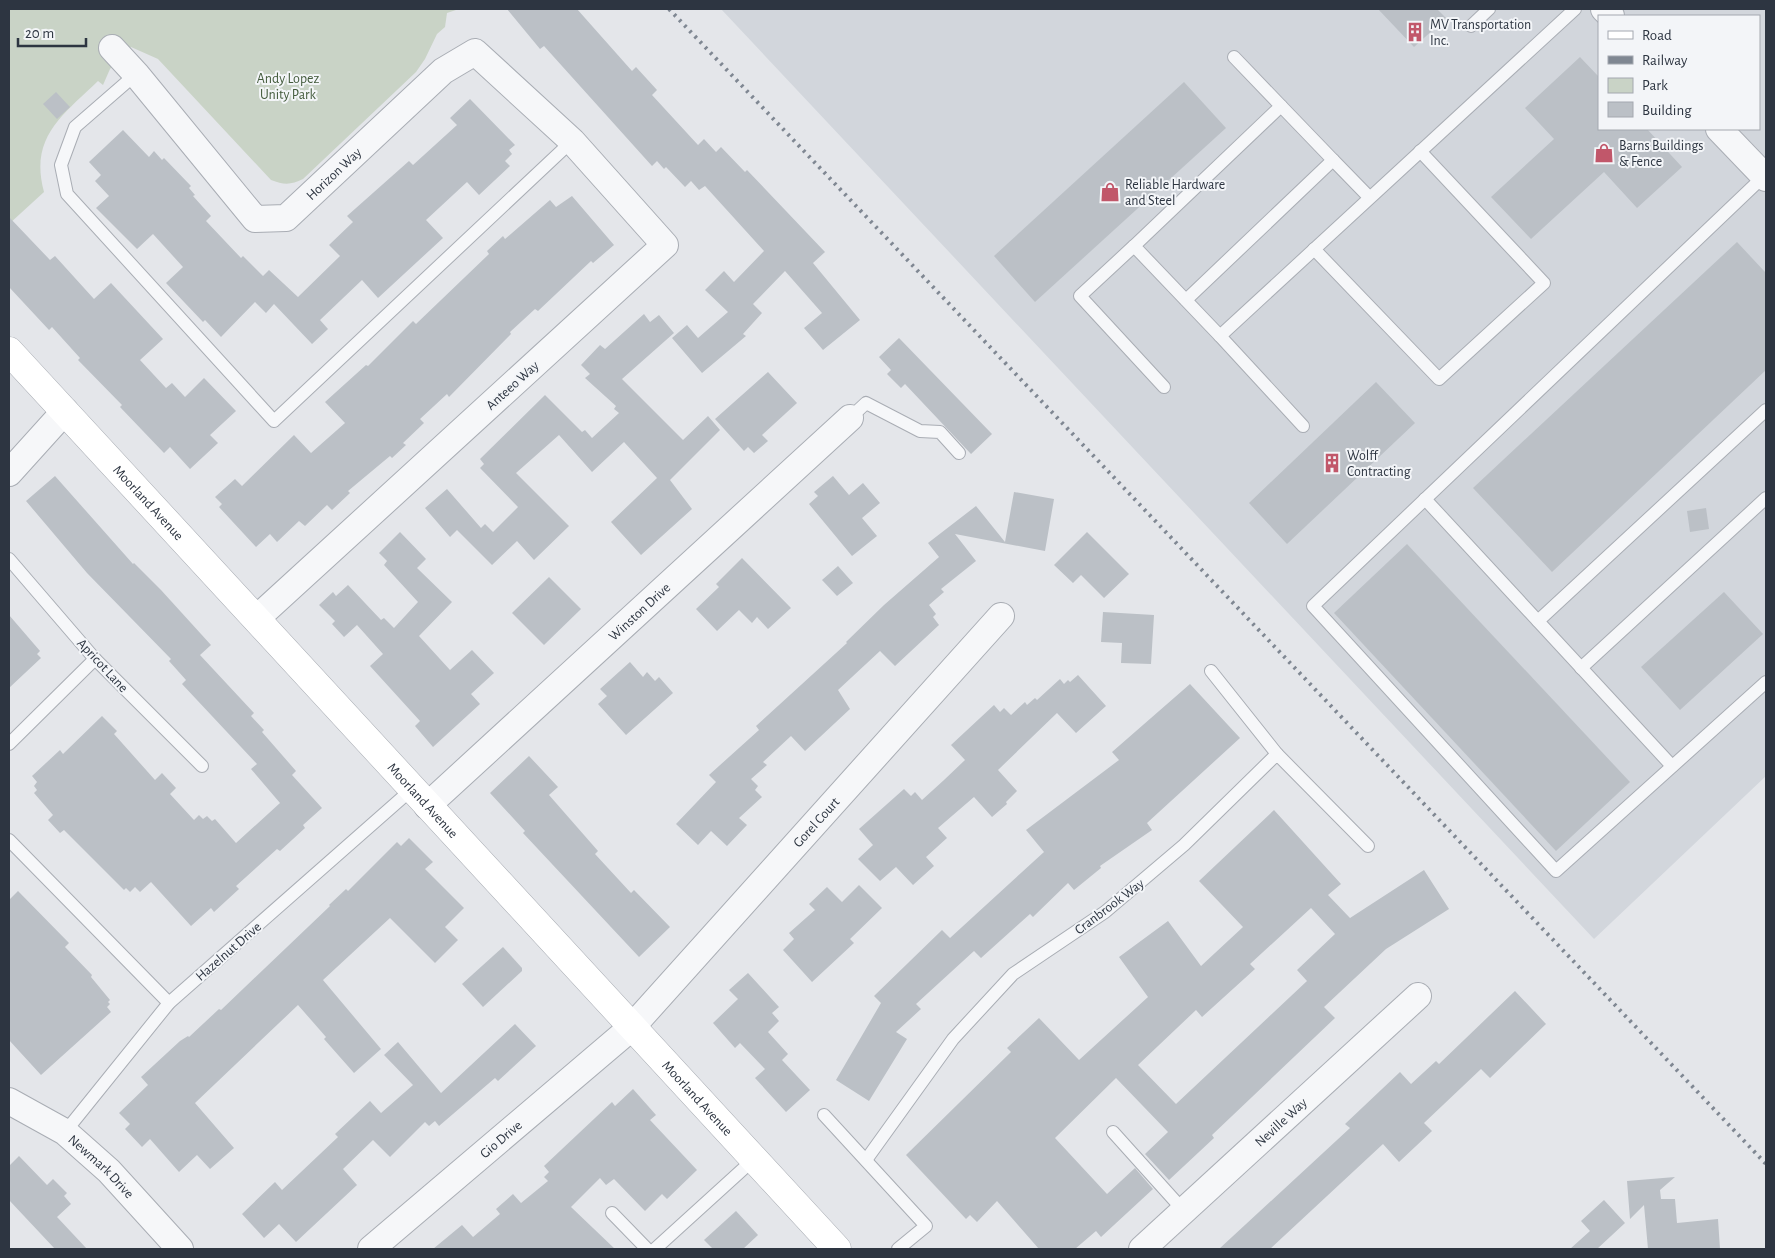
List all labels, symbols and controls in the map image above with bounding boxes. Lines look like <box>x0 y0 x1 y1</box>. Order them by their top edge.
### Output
scale bar <box>18 15 85 47</box>
legend <box>1598 15 1760 130</box>
place label: MV Transportation Inc. <box>1430 18 1531 48</box>
building icon: MV Transportation Inc. <box>1404 21 1426 43</box>
text: 20 m <box>25 26 54 41</box>
text: Road <box>1642 28 1672 43</box>
text: Railway <box>1642 53 1688 68</box>
park label: Andy Lopez Unity Park <box>257 72 320 102</box>
text: Park <box>1642 78 1668 93</box>
text: Building <box>1642 103 1692 118</box>
place label: Barns Buildings & Fence <box>1619 139 1703 169</box>
shop icon: Barns Buildings & Fence <box>1593 142 1615 164</box>
street label: Horizon Way <box>304 145 364 203</box>
place label: Reliable Hardware and Steel <box>1125 178 1225 208</box>
shop icon: Reliable Hardware and Steel <box>1099 181 1121 203</box>
street label: Anteeo Way <box>484 359 542 413</box>
place label: Wolff Contracting <box>1347 449 1411 479</box>
building icon: Wolff Contracting <box>1321 452 1343 474</box>
street label: Moorland Avenue <box>110 463 186 543</box>
street label: Winston Drive <box>606 581 673 644</box>
street label: Apricot Lane <box>74 636 130 695</box>
street label: Moorland Avenue <box>385 761 460 841</box>
street label: Gorel Court <box>791 795 843 850</box>
street label: Cranbrook Way <box>1072 876 1147 937</box>
street label: Hazelnut Drive <box>193 920 264 984</box>
street label: Moorland Avenue <box>659 1058 735 1139</box>
street label: Neville Way <box>1253 1096 1310 1150</box>
street label: Gio Drive <box>478 1118 525 1161</box>
street label: Newmark Drive <box>65 1132 136 1201</box>

